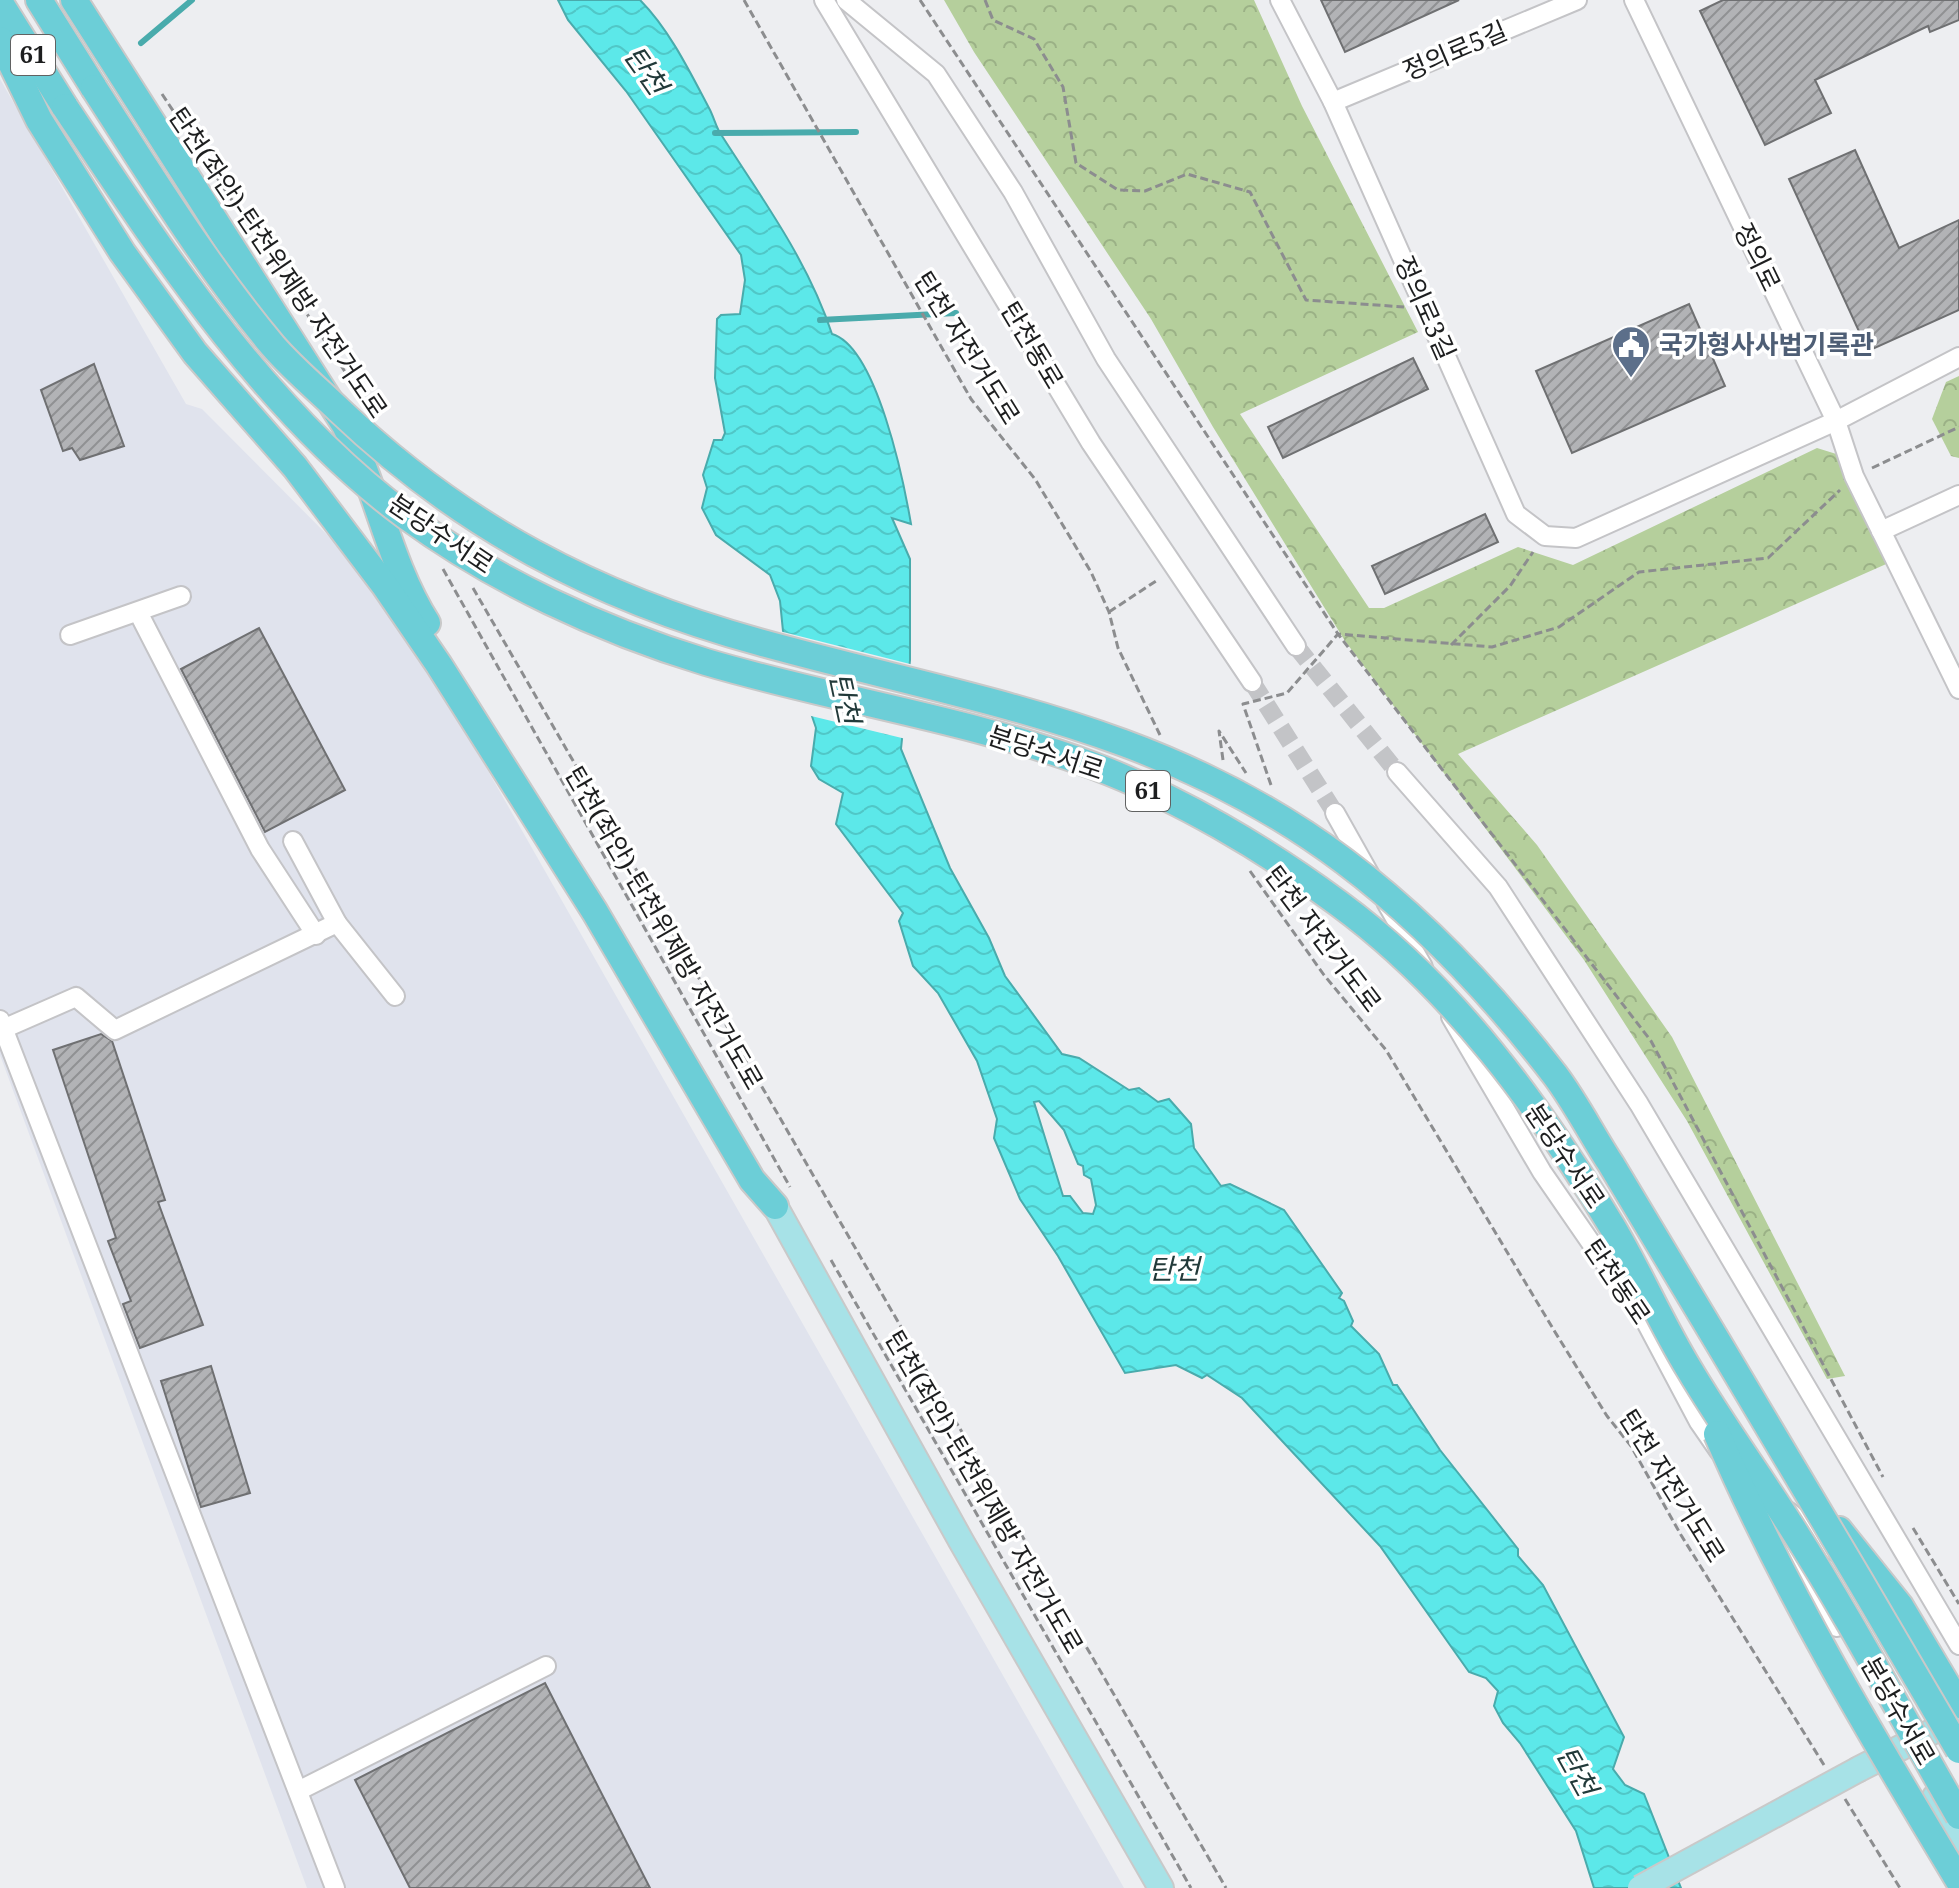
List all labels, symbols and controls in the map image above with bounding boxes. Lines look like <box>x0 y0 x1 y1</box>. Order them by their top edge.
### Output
street label: 정의로5길 <box>1397 12 1512 88</box>
road number: 61 <box>11 35 55 75</box>
water label: 탄천 <box>616 37 679 104</box>
street label: 탄천(좌안)-탄천위제방 자전거도로 <box>161 100 397 425</box>
street label: 정의로 <box>1726 216 1790 297</box>
street label: 정의로3길 <box>1387 250 1465 365</box>
street label: 탄천 자전거도로 <box>906 264 1029 431</box>
street label: 탄천동로 <box>993 294 1073 395</box>
public building icon: 국가형사사법기록관 <box>1610 324 1652 379</box>
place label: 국가형사사법기록관 <box>1659 326 1874 362</box>
street label: 분당수서로 <box>382 485 501 582</box>
water label: 탄천 <box>822 669 871 730</box>
street label: 분당수서로 <box>984 716 1109 788</box>
street label: 탄천(좌안)-탄천위제방 자전거도로 <box>557 759 772 1096</box>
road number: 61 <box>1126 771 1170 811</box>
street label: 탄천 자전거도로 <box>1257 858 1391 1019</box>
street label: 분당수서로 <box>1517 1096 1614 1215</box>
street label: 탄천동로 <box>1576 1232 1660 1331</box>
water label: 탄천 <box>1148 1249 1203 1287</box>
street label: 탄천(좌안)-탄천위제방 자전거도로 <box>877 1323 1092 1660</box>
street label: 탄천 자전거도로 <box>1611 1402 1734 1569</box>
street label: 분당수서로 <box>1853 1650 1944 1771</box>
water label: 탄천 <box>1549 1739 1609 1805</box>

